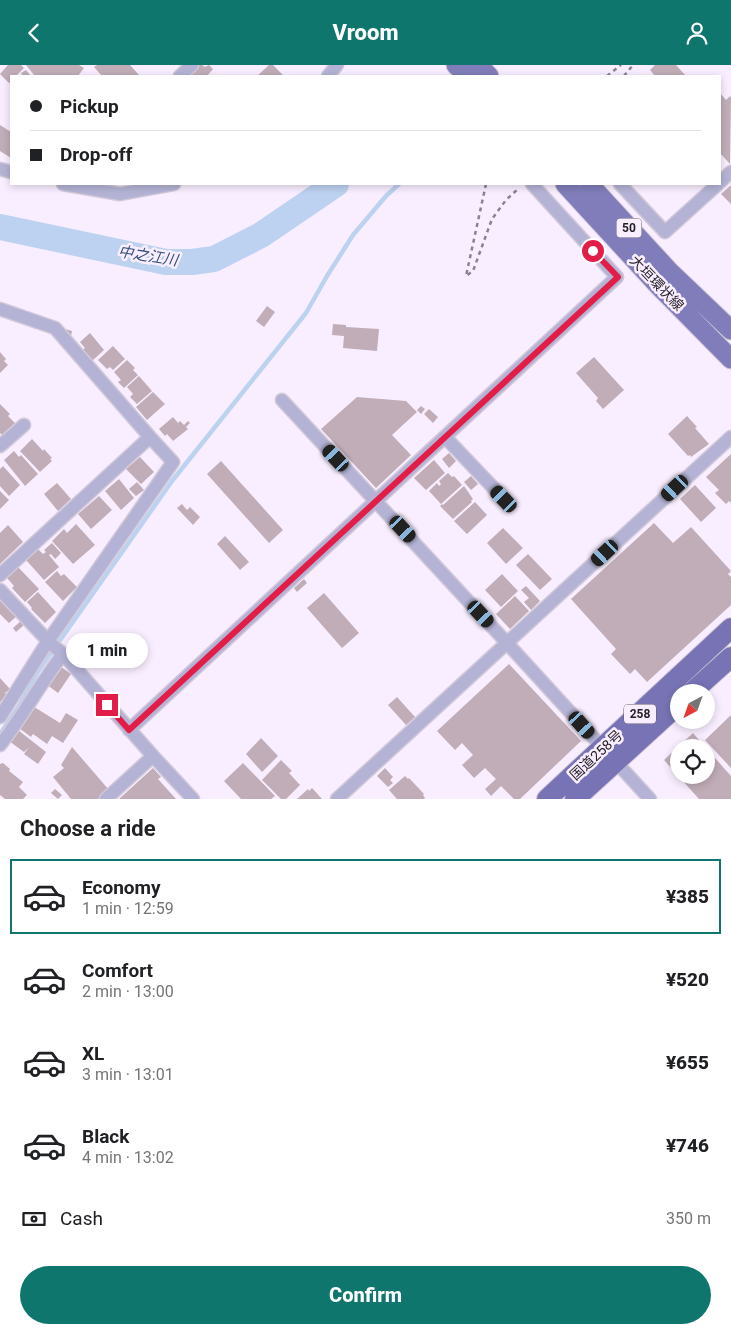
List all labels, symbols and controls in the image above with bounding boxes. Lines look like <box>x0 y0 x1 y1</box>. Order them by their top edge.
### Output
icon: back <box>20 19 48 47</box>
icon: person <box>683 19 711 47</box>
text: Vroom <box>333 20 398 45</box>
text: Pickup <box>60 95 119 118</box>
text: Drop-off <box>60 143 132 166</box>
road number: 50 <box>616 219 642 237</box>
route start <box>582 240 604 262</box>
water label: 中之江川 <box>117 242 181 270</box>
street label: 大垣環状線 <box>627 252 687 314</box>
car <box>320 442 351 474</box>
car <box>658 472 691 504</box>
car <box>488 483 519 515</box>
car <box>387 513 418 545</box>
car <box>588 537 621 569</box>
car <box>465 598 496 630</box>
callout: 1 min <box>66 633 148 667</box>
text: 1 min <box>87 641 127 660</box>
north arrow <box>670 684 715 729</box>
map controls <box>670 684 715 784</box>
route end <box>96 694 118 716</box>
road number: 258 <box>624 705 656 724</box>
car <box>566 709 597 741</box>
street label: 国道258号 <box>567 727 625 783</box>
button: locate <box>670 739 715 784</box>
text: Choose a ride <box>20 816 156 841</box>
icon: car <box>22 874 67 919</box>
text: Economy <box>82 876 161 899</box>
text: ¥385 <box>666 885 709 908</box>
text: 1 min · 12:59 <box>82 899 174 918</box>
icon: car <box>22 957 67 1002</box>
text: Comfort <box>82 959 153 982</box>
text: ¥520 <box>666 968 709 991</box>
text: 2 min · 13:00 <box>82 982 174 1001</box>
icon: car <box>22 1040 67 1085</box>
text: XL <box>82 1042 104 1065</box>
text: ¥655 <box>666 1051 709 1074</box>
text: 3 min · 13:01 <box>82 1065 174 1084</box>
icon: car <box>22 1123 67 1168</box>
text: Black <box>82 1125 129 1148</box>
text: ¥746 <box>666 1134 709 1157</box>
text: 4 min · 13:02 <box>82 1148 174 1167</box>
icon: cash <box>20 1205 48 1233</box>
text: Cash <box>60 1207 103 1230</box>
text: 350 m <box>666 1209 711 1228</box>
button: Confirm <box>20 1266 711 1324</box>

